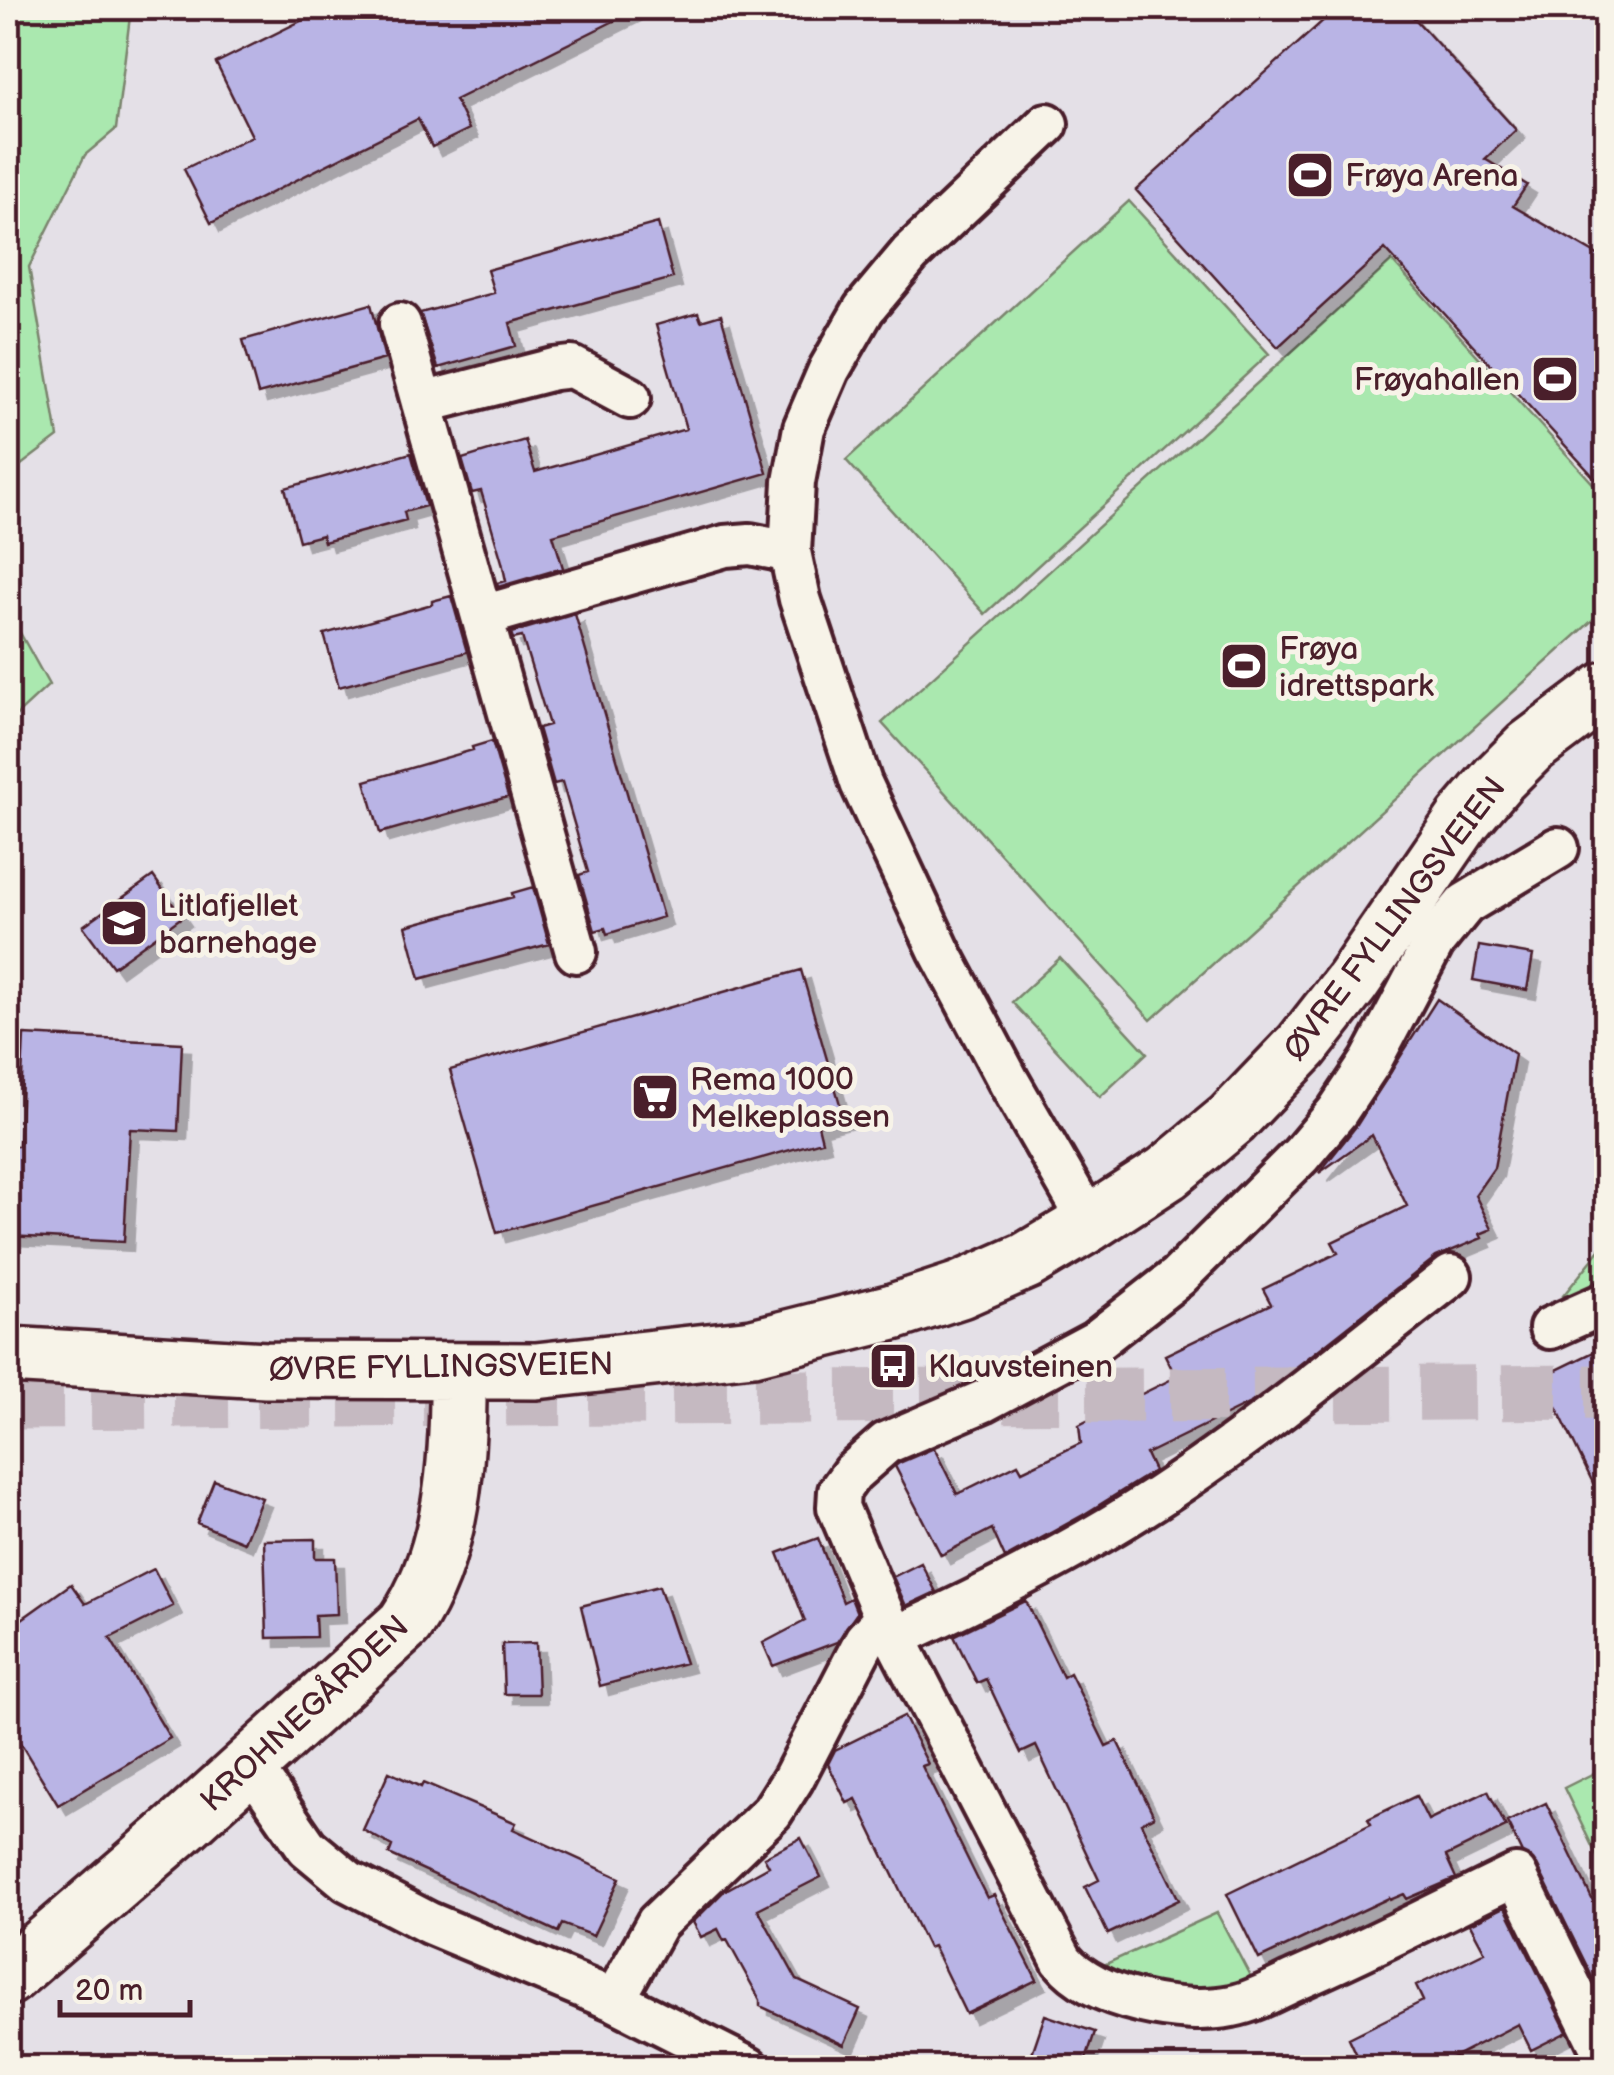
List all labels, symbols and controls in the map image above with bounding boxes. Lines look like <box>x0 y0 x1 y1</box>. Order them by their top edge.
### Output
sports icon: Frøya Arena <box>1284 149 1336 201</box>
place label: Frøya Arena <box>1345 157 1519 196</box>
sports icon: Frøyahallen <box>1529 353 1581 405</box>
place label: Frøyahallen <box>1354 361 1520 400</box>
place label: Frøya idrettspark <box>1279 630 1434 706</box>
sports icon: Frøya idrettspark <box>1218 640 1270 692</box>
street label: ØVRE FYLLINGSVEIEN <box>1276 770 1514 1068</box>
place label: Litlafjellet barnehage <box>159 887 317 963</box>
school or university icon: Litlafjellet barnehage <box>98 897 150 949</box>
place label: Rema 1000 Melkeplassen <box>690 1061 890 1137</box>
supermarket icon: Rema 1000 Melkeplassen <box>629 1071 681 1123</box>
bus stop icon: Klauvsteinen <box>867 1340 919 1392</box>
street label: ØVRE FYLLINGSVEIEN <box>268 1345 614 1390</box>
place label: Klauvsteinen <box>928 1348 1113 1387</box>
street label: KROHNEGÅRDEN <box>192 1607 417 1821</box>
scale bar <box>60 1955 190 2017</box>
text: 20 m <box>75 1973 143 2009</box>

